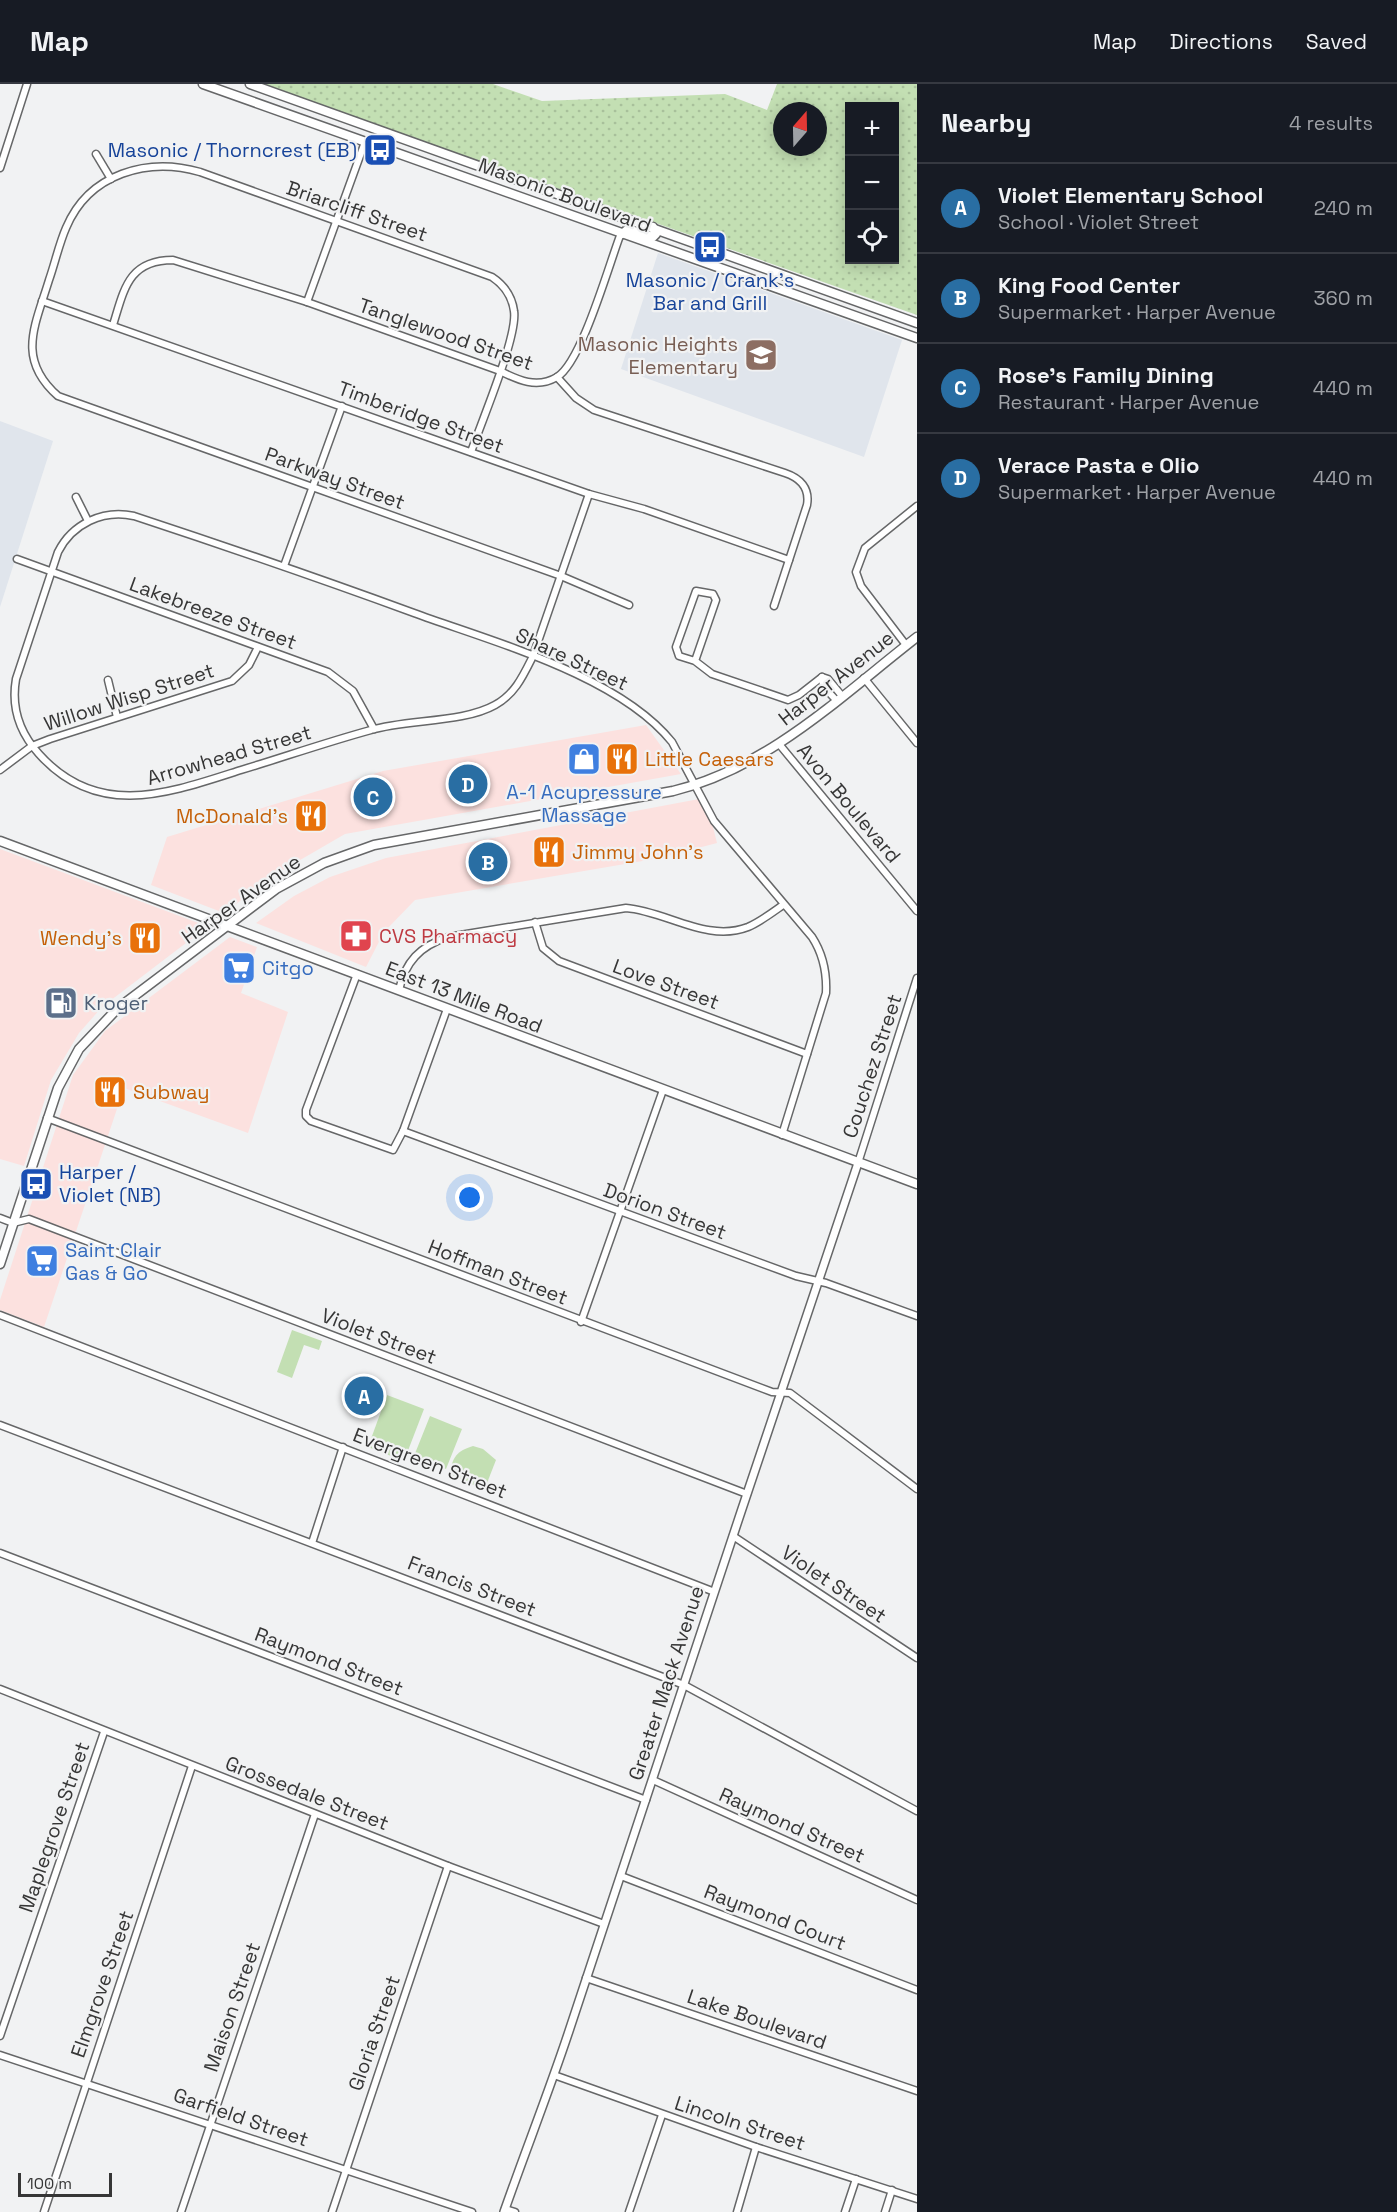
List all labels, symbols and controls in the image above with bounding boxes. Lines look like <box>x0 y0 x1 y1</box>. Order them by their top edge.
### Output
text: Map <box>30 23 89 59</box>
text: Map <box>1093 28 1137 55</box>
text: Directions <box>1170 28 1273 55</box>
text: Saved <box>1306 28 1367 55</box>
north arrow <box>773 102 827 156</box>
map controls <box>845 102 899 264</box>
button: + <box>845 102 899 156</box>
text: Nearby <box>941 106 1031 140</box>
text: 4 results <box>1289 110 1373 136</box>
bus stop icon: Masonic / Thorncrest (EB) <box>362 132 398 168</box>
place label: Masonic / Thorncrest (EB) <box>108 137 357 163</box>
street label: Masonic Boulevard <box>475 152 655 238</box>
button: − <box>845 156 899 210</box>
street label: Briarcliff Street <box>283 175 431 247</box>
text: Violet Elementary School <box>998 181 1263 209</box>
text: A <box>954 195 967 221</box>
text: 240 m <box>1314 195 1373 221</box>
text: School · Violet Street <box>998 209 1199 235</box>
button: locate <box>845 210 899 264</box>
bus stop icon: Masonic / Crank's Bar and Grill <box>692 229 728 265</box>
place label: Masonic / Crank's Bar and Grill <box>626 267 794 316</box>
text: King Food Center <box>998 271 1180 299</box>
text: B <box>954 285 967 311</box>
text: 360 m <box>1314 285 1373 311</box>
street label: Tanglewood Street <box>355 292 537 376</box>
text: Supermarket · Harper Avenue <box>998 299 1276 325</box>
place label: Masonic Heights Elementary <box>578 331 738 380</box>
school or university icon: Masonic Heights Elementary <box>743 337 779 373</box>
text: Rose's Family Dining <box>998 361 1214 389</box>
street label: Timberidge Street <box>334 375 508 459</box>
text: C <box>954 375 967 401</box>
text: 440 m <box>1313 375 1373 401</box>
text: Restaurant · Harper Avenue <box>998 389 1259 415</box>
street label: Parkway Street <box>261 441 409 515</box>
text: Verace Pasta e Olio <box>998 451 1199 479</box>
text: D <box>954 465 967 491</box>
text: 440 m <box>1313 465 1373 491</box>
text: Supermarket · Harper Avenue <box>998 479 1276 505</box>
street label: Lakebreeze Street <box>126 571 300 655</box>
street label: Share Street <box>512 622 632 696</box>
street label: Harper Avenue <box>773 625 899 731</box>
street label: Willow Wisp Street <box>41 657 217 737</box>
street label: Arrowhead Street <box>144 719 314 791</box>
street label: Avon Boulevard <box>791 738 907 868</box>
shop icon: A-1 Acupressure Massage <box>566 741 602 777</box>
restaurant icon: Little Caesars <box>604 741 640 777</box>
place label: Little Caesars <box>645 746 774 772</box>
pin: D <box>448 762 488 806</box>
pin: C <box>354 774 392 820</box>
place label: A-1 Acupressure Massage <box>506 779 662 828</box>
restaurant icon: McDonald's <box>293 798 329 834</box>
place label: McDonald's <box>176 803 288 829</box>
restaurant icon: Jimmy John's <box>531 834 567 870</box>
place label: Jimmy John's <box>572 839 704 865</box>
pin: B <box>468 840 508 884</box>
street label: Harper Avenue <box>176 848 306 950</box>
pharmacy icon: CVS Pharmacy <box>338 918 374 954</box>
restaurant icon: Wendy's <box>127 920 163 956</box>
place label: CVS Pharmacy <box>379 923 517 949</box>
place label: Wendy's <box>40 925 122 951</box>
supermarket icon: Citgo <box>221 950 257 986</box>
street label: Love Street <box>609 953 723 1015</box>
place label: Citgo <box>262 955 314 981</box>
street label: East 13 Mile Road <box>382 955 546 1039</box>
fuel station icon: Kroger <box>43 985 79 1021</box>
place label: Kroger <box>84 990 148 1016</box>
street label: Couchez Street <box>836 991 908 1141</box>
restaurant icon: Subway <box>92 1074 128 1110</box>
place label: Subway <box>133 1079 210 1105</box>
place label: Harper / Violet (NB) <box>59 1159 161 1208</box>
bus stop icon: Harper / Violet (NB) <box>18 1166 54 1202</box>
street label: Dorion Street <box>600 1177 730 1245</box>
your location <box>455 1183 484 1212</box>
street label: Hoffman Street <box>424 1233 572 1311</box>
place label: Saint Clair Gas & Go <box>65 1237 162 1286</box>
supermarket icon: Saint Clair Gas & Go <box>24 1243 60 1279</box>
street label: Violet Street <box>318 1302 440 1370</box>
pin: A <box>344 1374 384 1418</box>
street label: Evergreen Street <box>349 1422 511 1504</box>
street label: Violet Street <box>776 1539 892 1629</box>
street label: Francis Street <box>404 1550 540 1622</box>
street label: Greater Mack Avenue <box>622 1582 710 1784</box>
street label: Raymond Street <box>251 1621 407 1701</box>
street label: Maplegrove Street <box>13 1738 95 1916</box>
street label: Grossedale Street <box>222 1750 392 1836</box>
street label: Raymond Street <box>715 1781 869 1869</box>
street label: Raymond Court <box>700 1878 850 1956</box>
street label: Elmgrove Street <box>65 1907 139 2061</box>
street label: Maison Street <box>198 1939 266 2075</box>
street label: Gloria Street <box>342 1972 406 2094</box>
street label: Lake Boulevard <box>684 1983 830 2055</box>
street label: Garfield Street <box>170 2082 312 2152</box>
street label: Lincoln Street <box>671 2090 809 2156</box>
scale bar <box>18 2170 112 2198</box>
text: 100 m <box>27 2173 72 2194</box>

